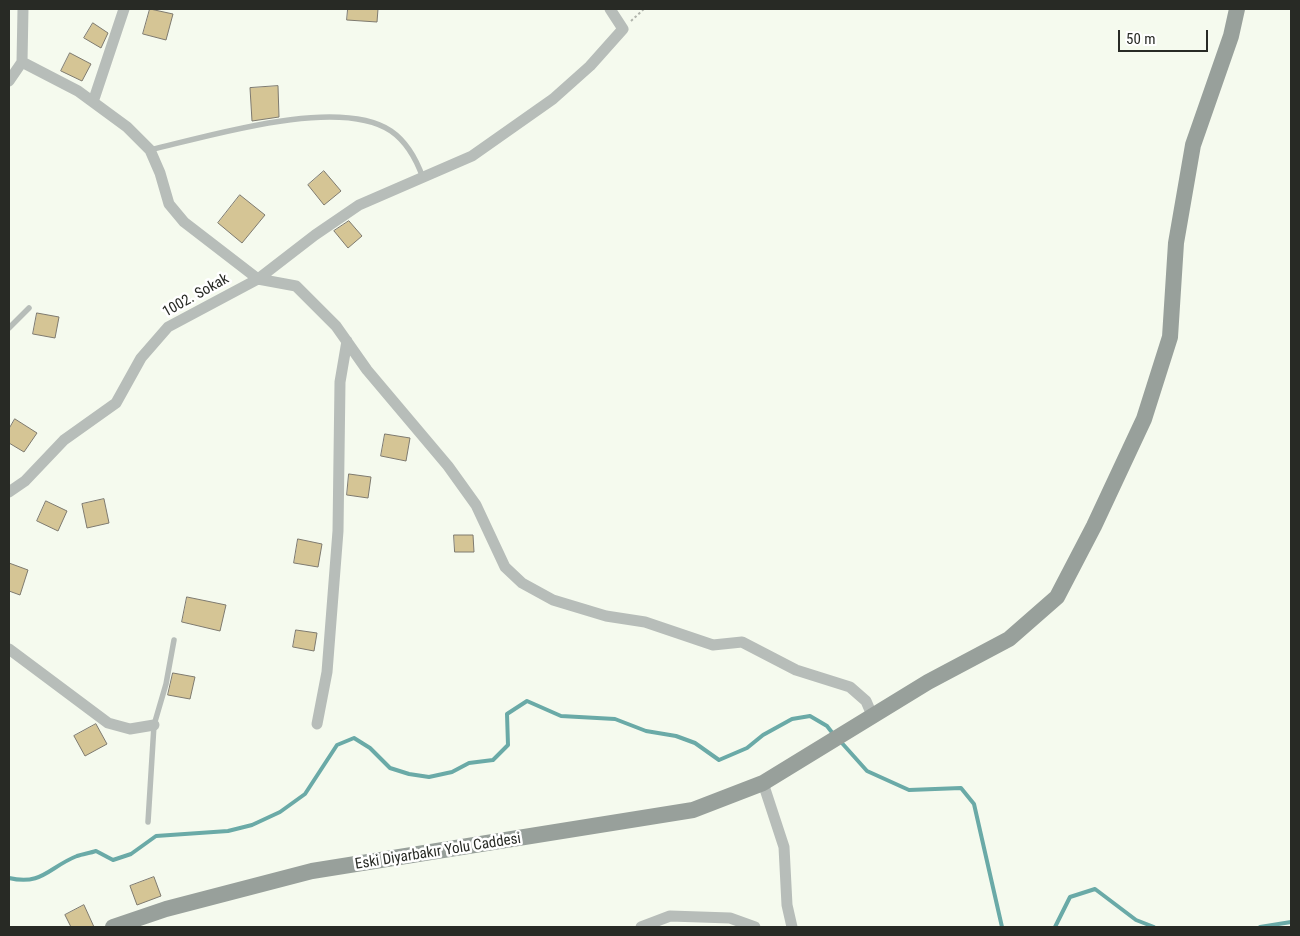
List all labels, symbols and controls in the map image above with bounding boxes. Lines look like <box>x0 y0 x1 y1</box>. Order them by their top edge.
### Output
scale bar <box>1120 20 1210 52</box>
text: 50 m <box>1126 30 1156 48</box>
street label: 1002. Sokak <box>160 270 232 322</box>
street label: Eski Diyarbakır Yolu Caddesi <box>354 830 522 874</box>

